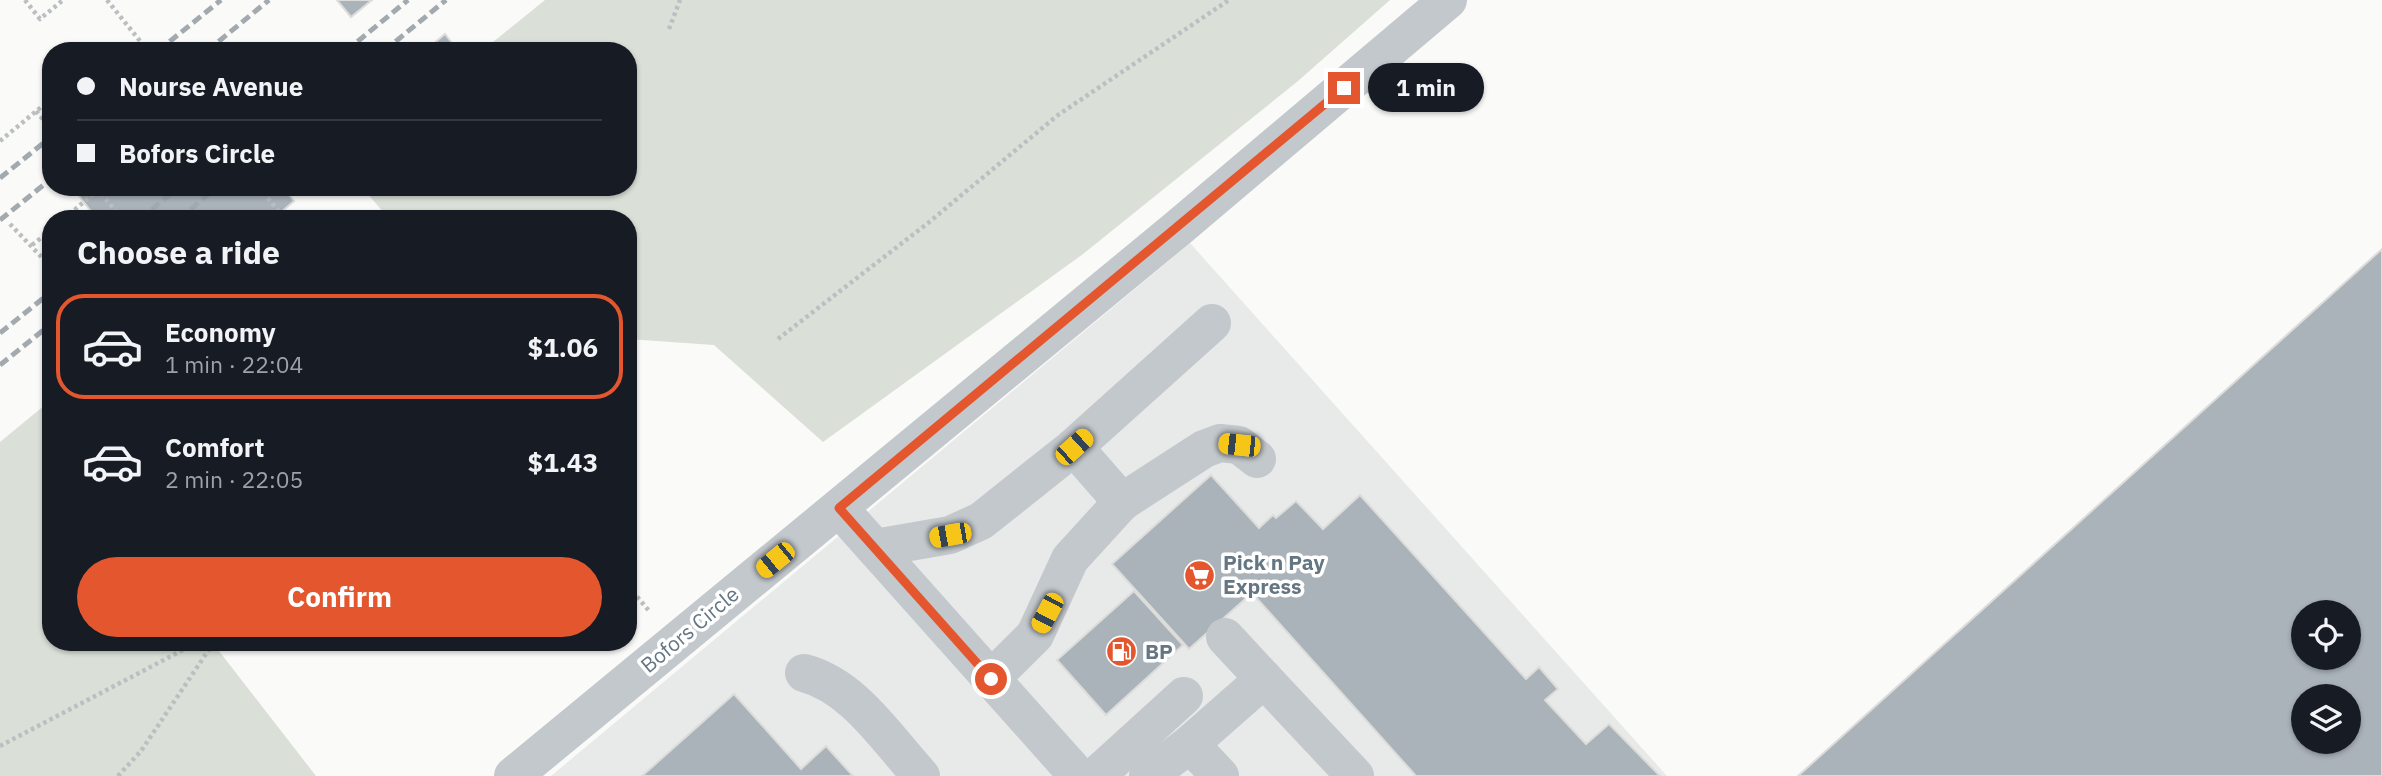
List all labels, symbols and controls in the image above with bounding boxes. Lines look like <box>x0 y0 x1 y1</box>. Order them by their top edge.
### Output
callout: 1 min <box>1368 64 1484 112</box>
text: Nourse Avenue <box>119 69 303 103</box>
route end <box>1328 72 1360 104</box>
text: 1 min <box>1396 72 1456 102</box>
text: Bofors Circle <box>119 136 275 170</box>
text: Choose a ride <box>77 231 280 273</box>
icon: car <box>81 315 144 378</box>
text: Economy <box>165 315 276 349</box>
text: $1.06 <box>528 330 598 364</box>
text: 1 min · 22:04 <box>165 349 303 379</box>
car <box>1052 425 1097 469</box>
icon: car <box>81 430 144 493</box>
text: Comfort <box>165 430 264 464</box>
car <box>1218 432 1261 458</box>
text: $1.43 <box>528 445 598 479</box>
text: 2 min · 22:05 <box>165 464 303 494</box>
car <box>928 521 973 549</box>
car <box>753 539 798 581</box>
place label: Pick n Pay Express <box>1223 548 1325 600</box>
button: Confirm <box>77 557 602 637</box>
supermarket icon: Pick n Pay Express <box>1183 558 1217 592</box>
street label: Bofors Circle <box>634 580 744 679</box>
car <box>1028 590 1067 636</box>
map controls <box>2291 600 2361 754</box>
button: locate <box>2291 600 2361 670</box>
fuel station icon: BP <box>1105 635 1139 669</box>
place label: BP <box>1145 637 1173 665</box>
route start <box>975 663 1007 695</box>
button: layers <box>2291 684 2361 754</box>

